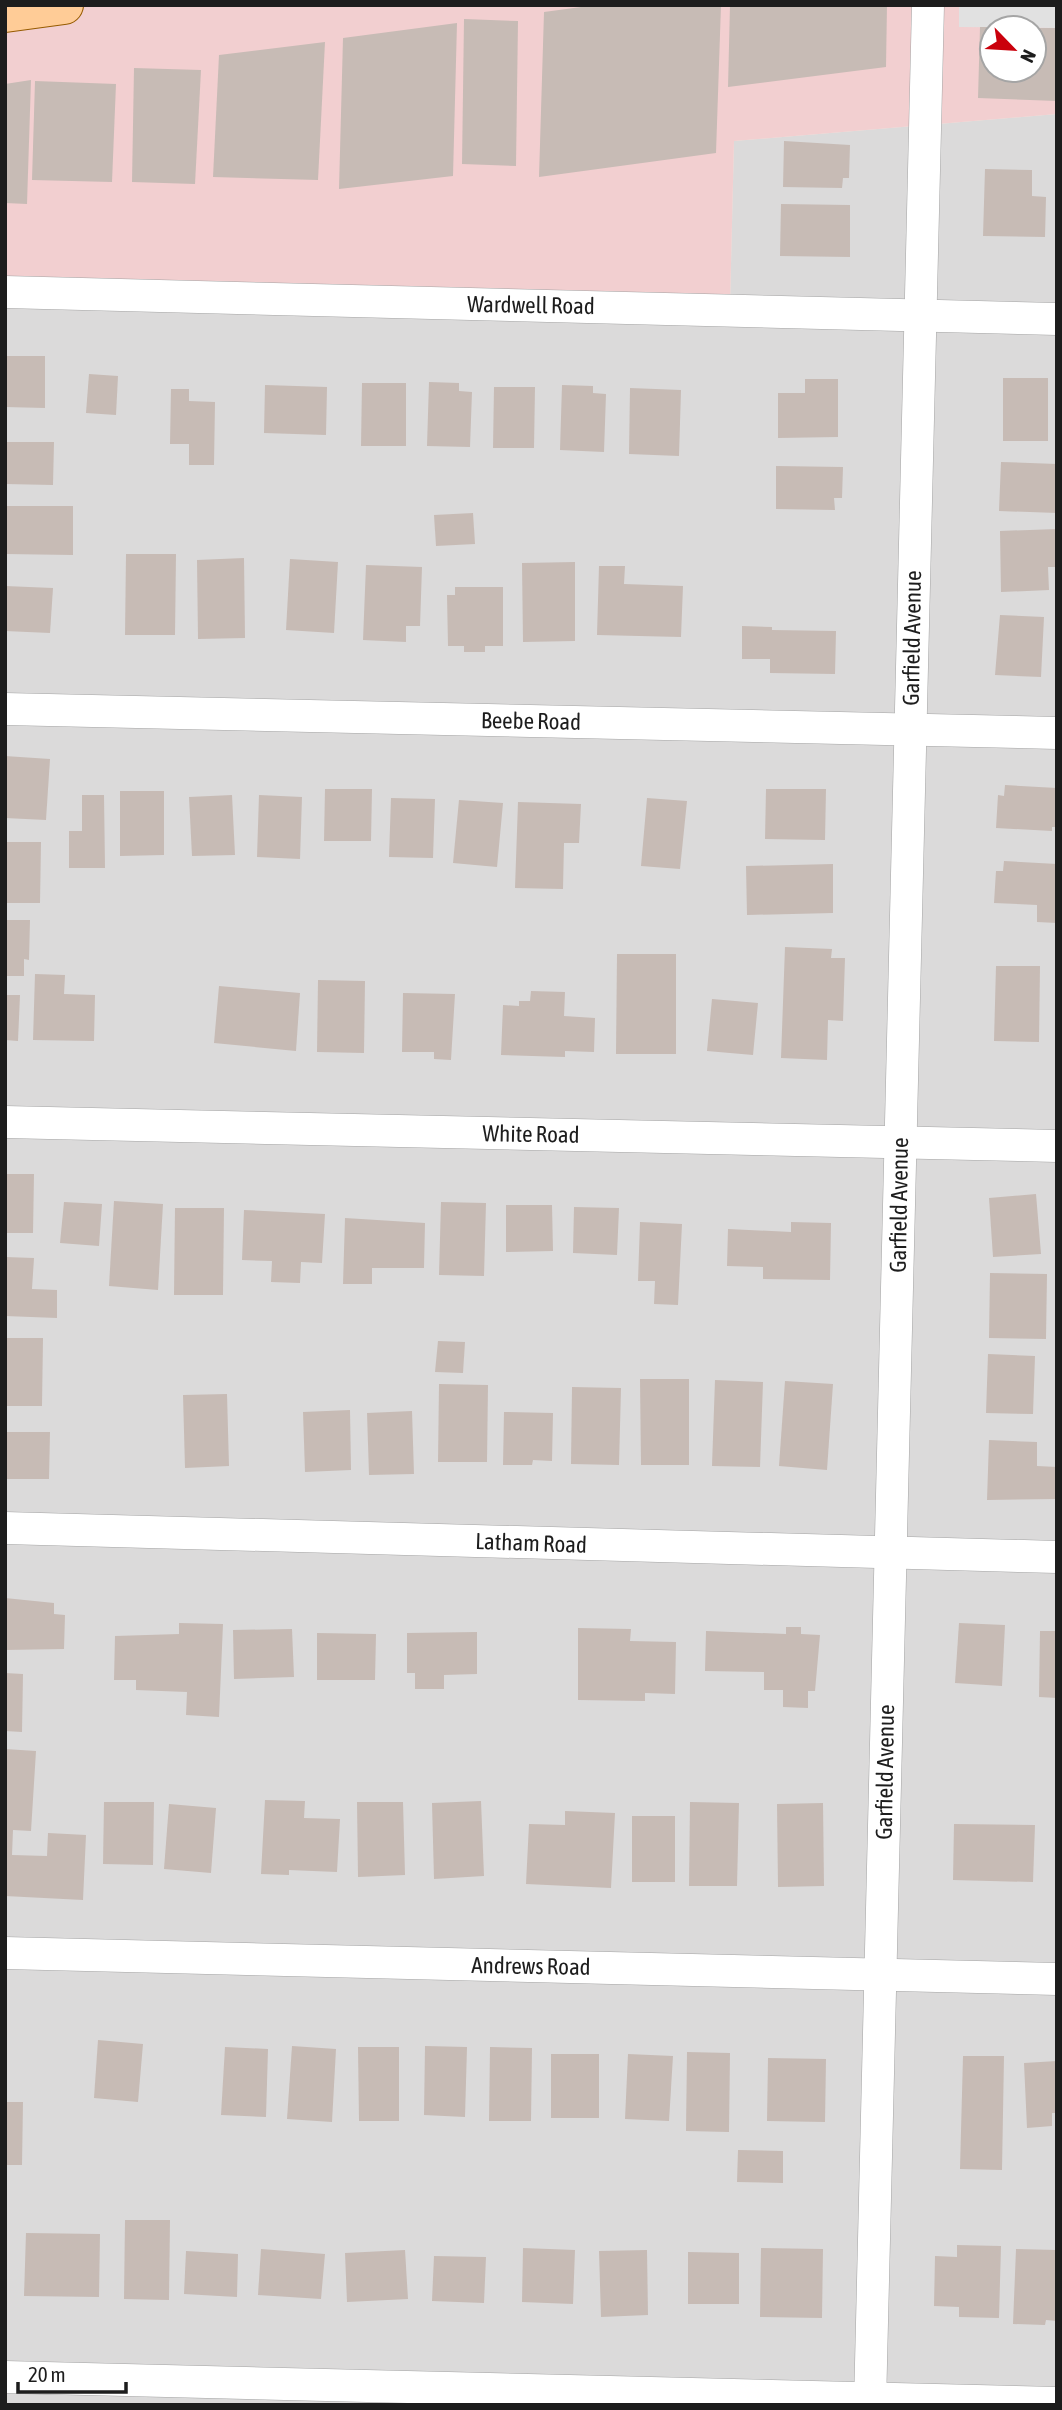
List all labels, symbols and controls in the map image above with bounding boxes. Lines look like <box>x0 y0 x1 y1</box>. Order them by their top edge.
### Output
north arrow <box>978 14 1048 84</box>
text: N <box>1016 46 1041 66</box>
street label: Wardwell Road <box>467 291 595 319</box>
street label: Garfield Avenue <box>898 570 926 706</box>
street label: Beebe Road <box>481 707 581 735</box>
street label: White Road <box>482 1120 580 1148</box>
street label: Garfield Avenue <box>885 1137 913 1273</box>
street label: Latham Road <box>475 1528 587 1558</box>
street label: Garfield Avenue <box>871 1704 899 1840</box>
street label: Andrews Road <box>471 1952 591 1980</box>
scale bar <box>18 2350 126 2394</box>
text: 20 m <box>28 2362 66 2386</box>

